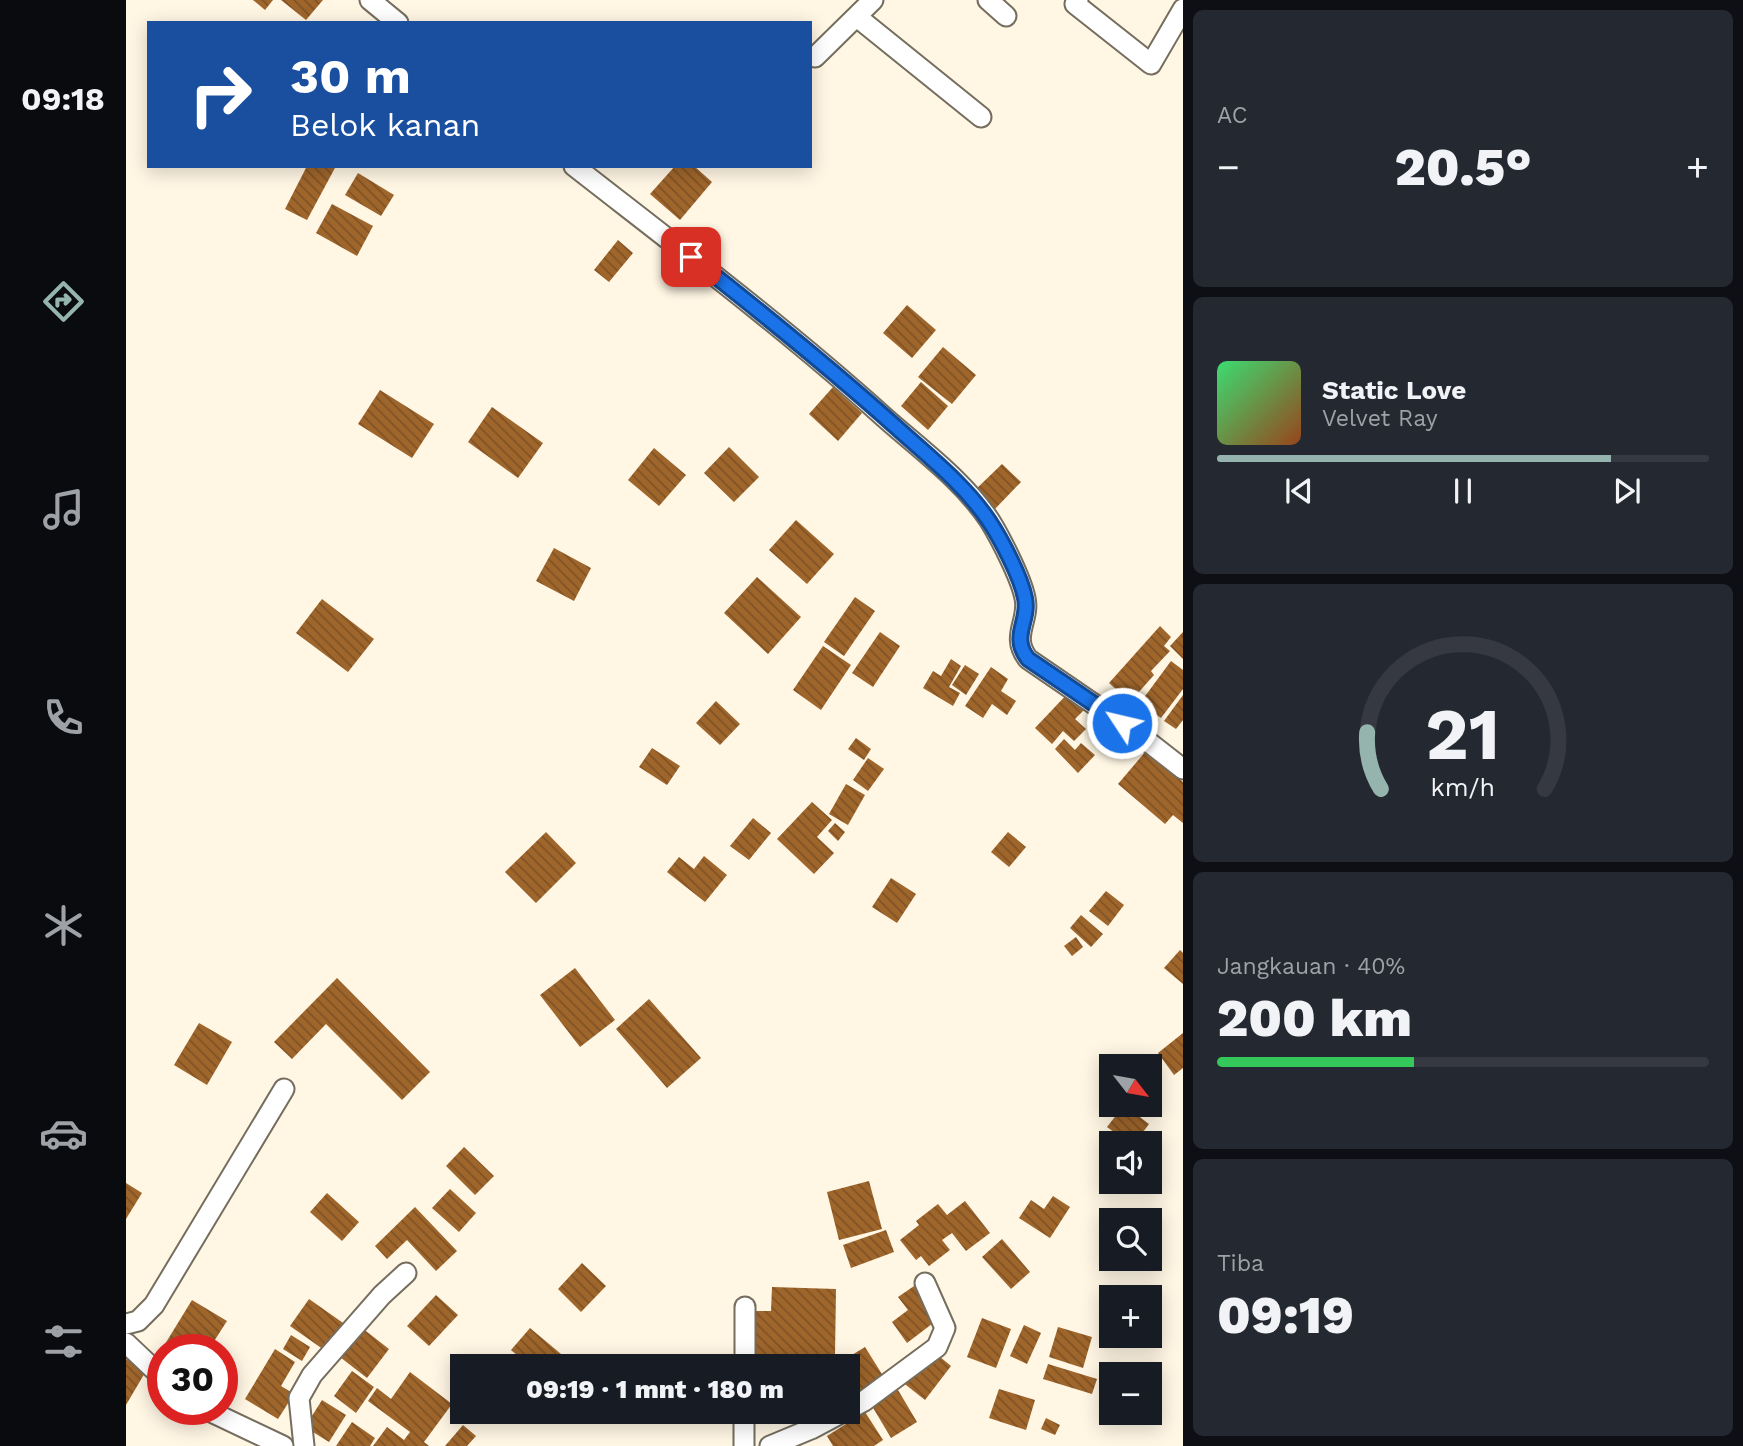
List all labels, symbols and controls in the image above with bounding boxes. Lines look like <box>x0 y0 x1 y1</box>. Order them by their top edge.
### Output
text: 30 m <box>290 47 411 105</box>
icon: right <box>175 49 266 140</box>
text: 09:18 <box>21 80 105 118</box>
text: AC <box>1217 102 1247 129</box>
text: Belok kanan <box>290 106 480 144</box>
text: 20.5° <box>1394 137 1532 198</box>
text: − <box>1217 145 1240 189</box>
text: + <box>1686 145 1709 189</box>
pin <box>661 227 721 287</box>
icon: arrive <box>672 238 710 276</box>
icon: directions <box>39 277 88 326</box>
text: Static Love <box>1322 375 1466 405</box>
text: Velvet Ray <box>1322 405 1438 432</box>
icon: previous <box>1280 472 1318 510</box>
icon: pause <box>1444 472 1482 510</box>
icon: next <box>1608 472 1646 510</box>
icon: music <box>39 485 88 534</box>
position arrow <box>1085 686 1159 760</box>
text: 21 <box>1426 691 1500 777</box>
icon: phone <box>39 693 88 742</box>
text: km/h <box>1431 773 1495 802</box>
icon: climate <box>39 901 88 950</box>
text: Jangkauan · 40% <box>1217 953 1405 980</box>
text: 200 km <box>1217 988 1412 1049</box>
north arrow <box>1099 1054 1162 1116</box>
map controls <box>1099 1054 1162 1425</box>
icon: car <box>39 1109 88 1158</box>
button: sound <box>1099 1131 1162 1194</box>
button: search <box>1099 1208 1162 1271</box>
text: Tiba <box>1217 1250 1264 1277</box>
button: + <box>1099 1285 1162 1348</box>
text: 09:19 <box>1217 1285 1354 1346</box>
icon: filters <box>39 1317 88 1366</box>
speed limit sign: 30 <box>147 1334 238 1425</box>
button: − <box>1099 1362 1162 1425</box>
text: 09:19 · 1 mnt · 180 m <box>526 1374 784 1404</box>

